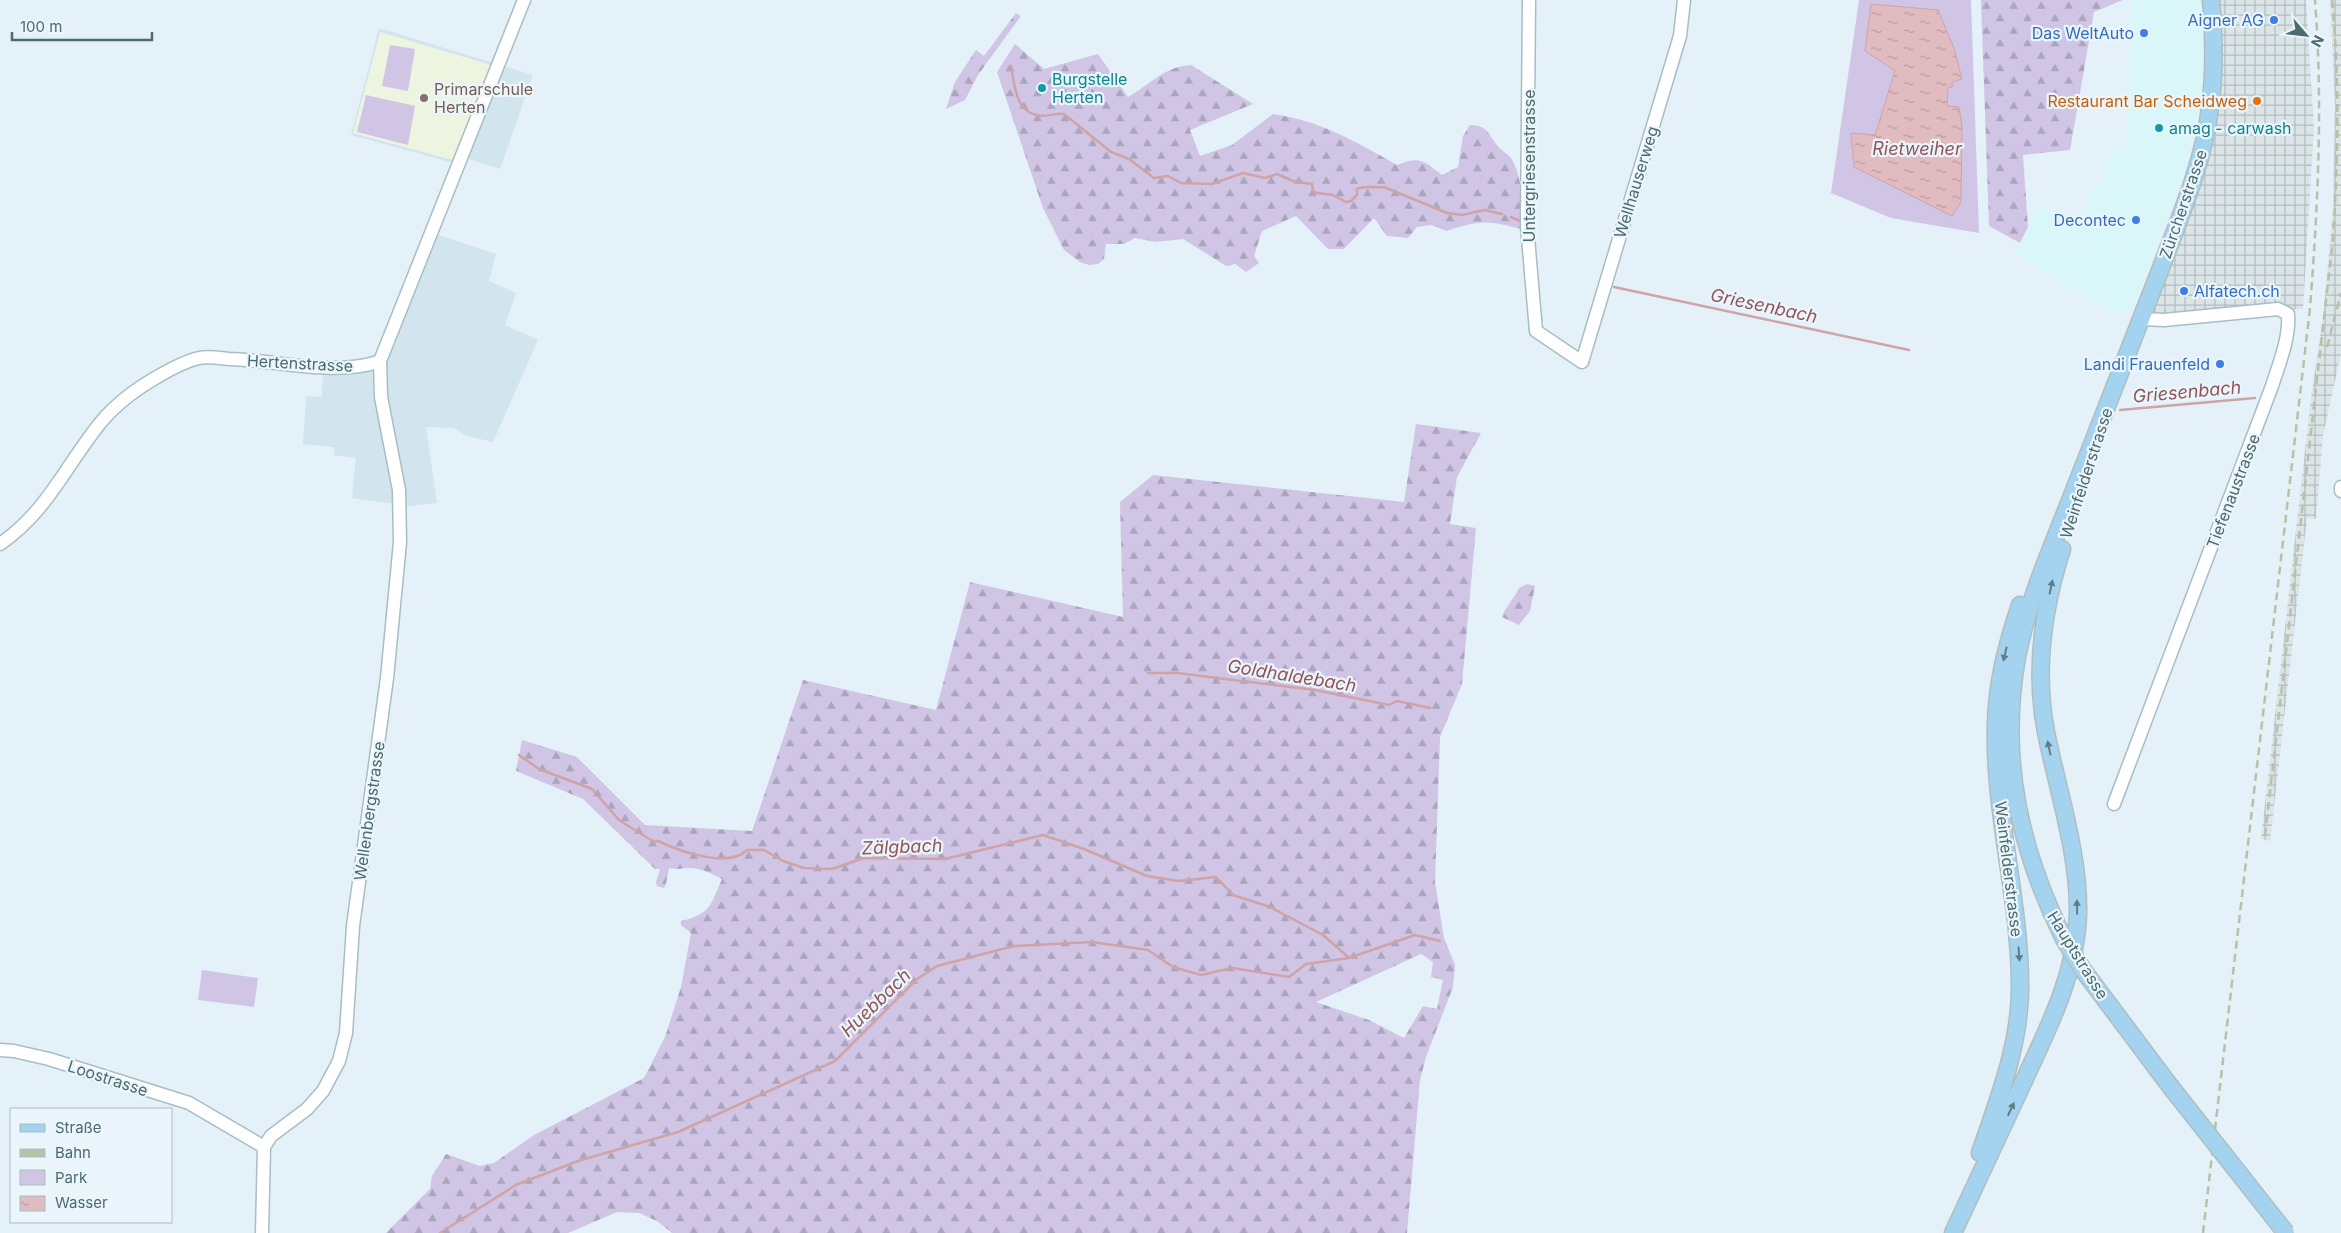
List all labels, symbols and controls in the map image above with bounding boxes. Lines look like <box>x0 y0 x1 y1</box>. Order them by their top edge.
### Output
scale bar <box>12 10 152 42</box>
place label: Aigner AG <box>2187 10 2264 30</box>
north arrow <box>2281 10 2331 60</box>
marker: Aigner AG <box>2268 14 2280 26</box>
text: 100 m <box>20 17 62 36</box>
place label: Das WeltAuto <box>2032 23 2134 43</box>
marker: Das WeltAuto <box>2138 27 2150 39</box>
text: N <box>2308 33 2328 50</box>
place label: Burgstelle Herten <box>1052 69 1127 107</box>
place label: Primarschule Herten <box>434 79 533 117</box>
marker: Burgstelle Herten <box>1036 82 1048 94</box>
street label: Untergriesenstrasse <box>1519 90 1539 242</box>
place label: Restaurant Bar Scheidweg <box>2047 91 2247 111</box>
marker: Primarschule Herten <box>418 92 430 104</box>
marker: Restaurant Bar Scheidweg <box>2251 95 2263 107</box>
place label: amag - carwash <box>2169 118 2292 138</box>
marker: amag - carwash <box>2153 122 2165 134</box>
street label: Wellhauserweg <box>1610 124 1662 240</box>
water label: Rietweiher <box>1872 138 1963 159</box>
street label: Zürcherstrasse <box>2155 147 2211 261</box>
place label: Decontec <box>2053 210 2126 230</box>
marker: Decontec <box>2130 214 2142 226</box>
place label: Alfatech.ch <box>2194 281 2280 301</box>
water label: Griesenbach <box>1709 284 1819 327</box>
marker: Alfatech.ch <box>2178 285 2190 297</box>
street label: Hertenstrasse <box>246 350 354 376</box>
place label: Landi Frauenfeld <box>2084 354 2210 374</box>
marker: Landi Frauenfeld <box>2214 358 2226 370</box>
water label: Griesenbach <box>2132 376 2242 407</box>
street label: Weinfelderstrasse <box>2055 405 2117 541</box>
street label: Tiefenaustrasse <box>2202 431 2264 551</box>
one-way arrow <box>2047 579 2055 594</box>
one-way arrow <box>2001 647 2009 663</box>
water label: Goldhaldebach <box>1226 655 1358 696</box>
one-way arrow <box>2045 739 2053 755</box>
street label: Wellenbergstrasse <box>349 740 389 882</box>
street label: Weinfelderstrasse <box>1991 800 2027 938</box>
water label: Zälgbach <box>861 835 943 858</box>
one-way arrow <box>2073 899 2081 915</box>
street label: Hauptstrasse <box>2043 907 2113 1003</box>
one-way arrow <box>2015 947 2023 963</box>
water label: Huebbach <box>837 964 915 1041</box>
street label: Loostrasse <box>65 1056 151 1100</box>
one-way arrow <box>2007 1102 2015 1116</box>
legend <box>10 1108 172 1223</box>
text: Straße <box>55 1118 102 1137</box>
text: Bahn <box>55 1143 91 1162</box>
text: Park <box>55 1168 88 1187</box>
text: Wasser <box>55 1193 108 1212</box>

